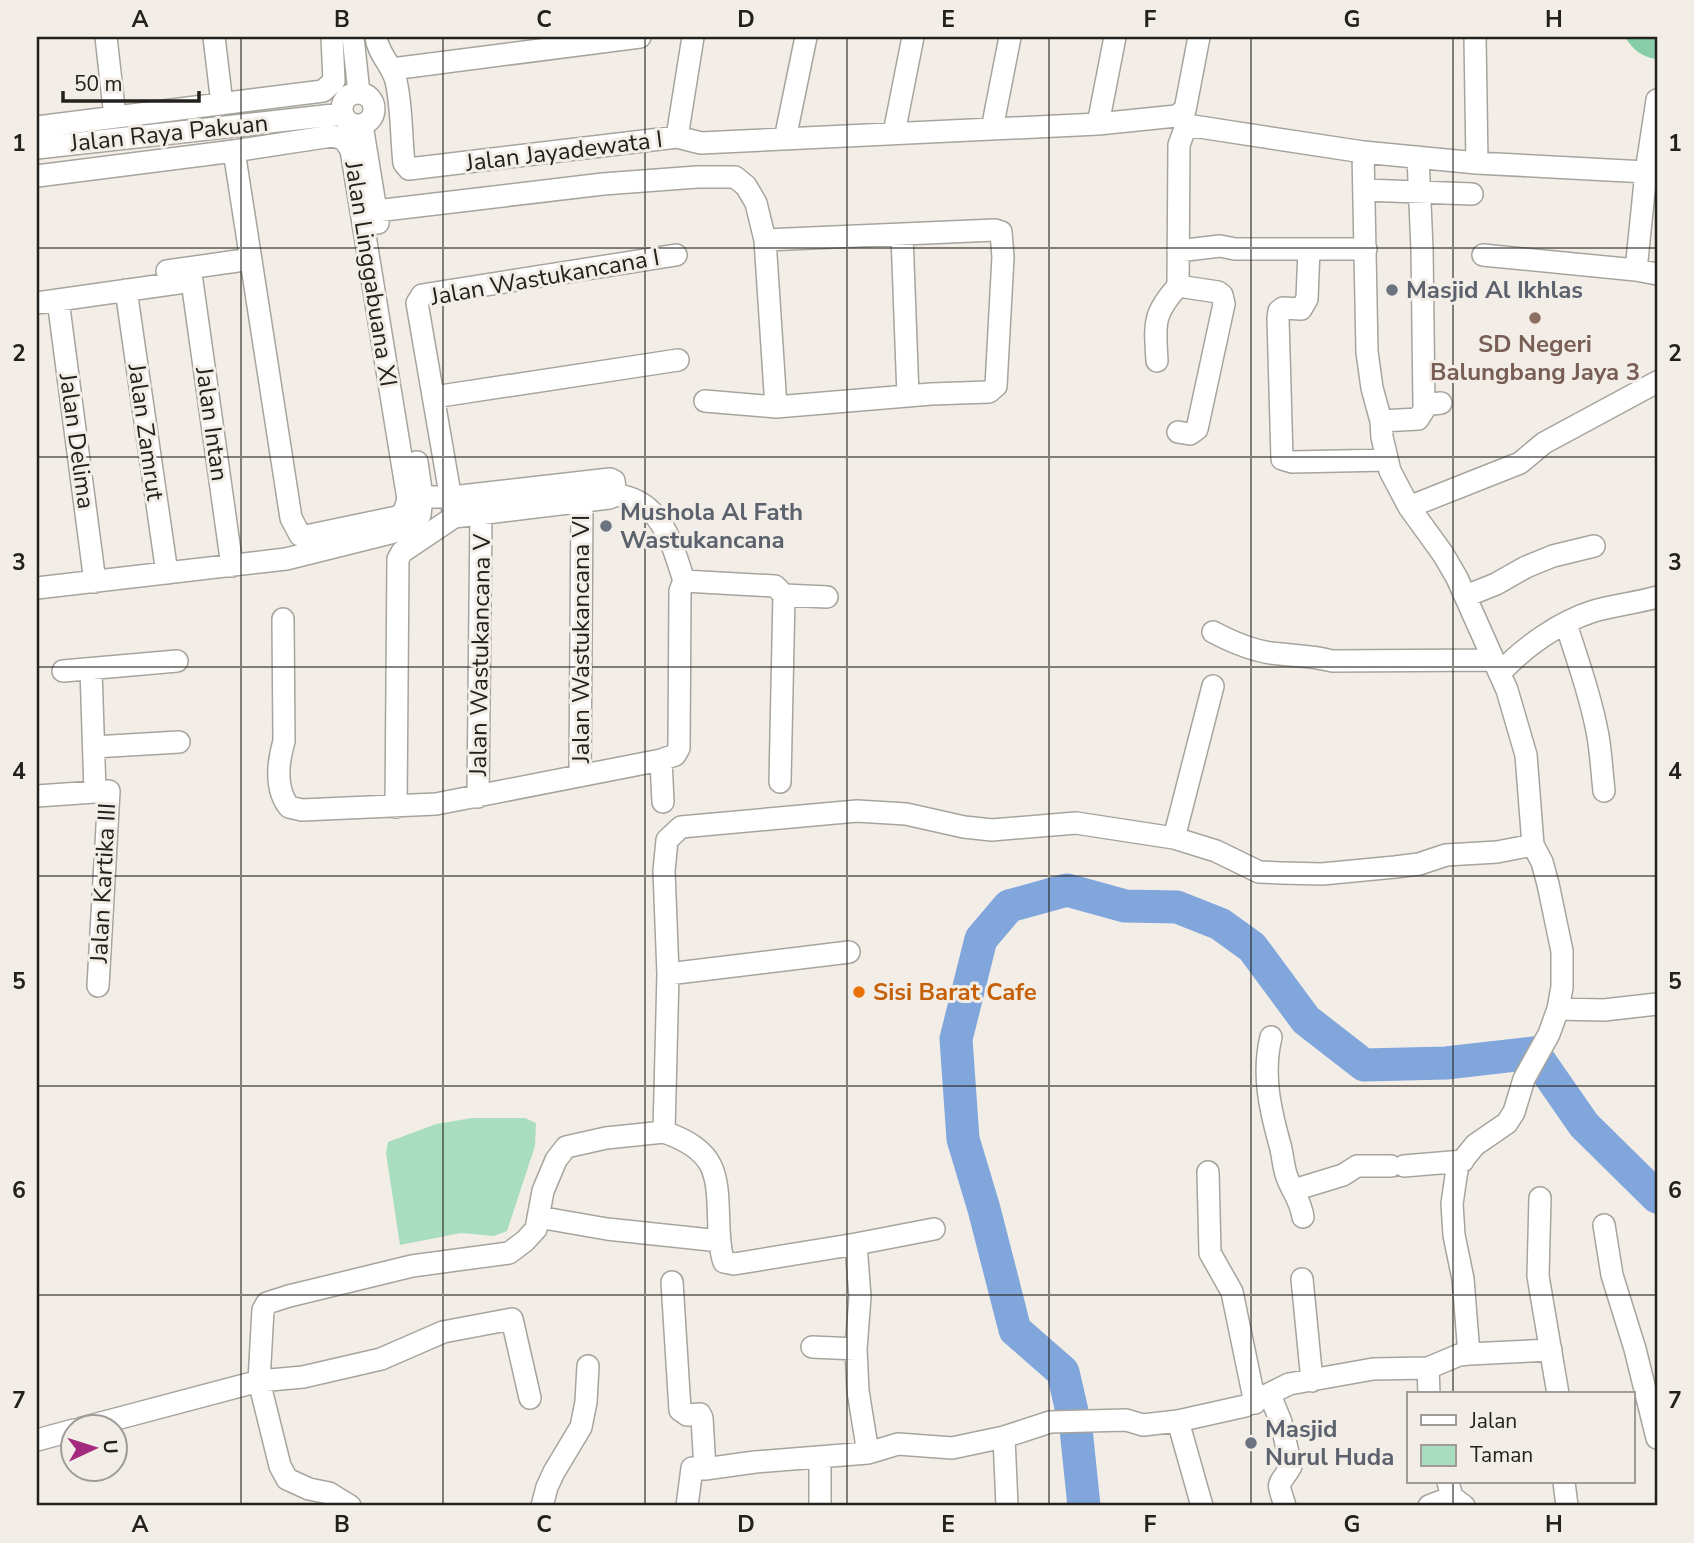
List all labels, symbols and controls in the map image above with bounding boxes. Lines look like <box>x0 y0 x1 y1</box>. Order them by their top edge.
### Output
text: A <box>131 4 149 35</box>
text: B <box>334 4 350 35</box>
text: C <box>536 4 552 35</box>
text: D <box>737 4 755 35</box>
text: E <box>941 4 955 35</box>
text: F <box>1144 4 1157 35</box>
text: G <box>1344 4 1360 35</box>
text: H <box>1545 4 1563 35</box>
scale bar <box>63 60 200 104</box>
text: 50 m <box>74 70 123 98</box>
street label: Jalan Raya Pakuan <box>67 107 270 159</box>
street label: Jalan Jayadewata I <box>463 123 664 179</box>
text: 1 <box>12 128 26 159</box>
text: 1 <box>1668 128 1682 159</box>
street label: Jalan Linggabuana XI <box>337 158 405 389</box>
street label: Jalan Wastukancana I <box>427 241 662 313</box>
place label: Masjid Al Ikhlas <box>1406 274 1583 306</box>
marker: Masjid Al Ikhlas <box>1384 282 1400 298</box>
marker: SD Negeri Balungbang Jaya 3 <box>1527 310 1543 326</box>
place label: SD Negeri Balungbang Jaya 3 <box>1430 328 1640 388</box>
text: 2 <box>12 338 26 369</box>
text: 2 <box>1668 338 1682 369</box>
street label: Jalan Zamrut <box>120 361 172 503</box>
street label: Jalan Intan <box>188 364 236 483</box>
street label: Jalan Delima <box>52 370 102 511</box>
place label: Mushola Al Fath Wastukancana <box>620 496 803 556</box>
street label: Jalan Wastukancana VI <box>565 515 597 764</box>
marker: Mushola Al Fath Wastukancana <box>598 518 614 534</box>
street label: Jalan Wastukancana V <box>462 533 498 777</box>
text: 3 <box>12 547 26 578</box>
text: 3 <box>1668 547 1682 578</box>
text: 4 <box>12 756 26 787</box>
text: 4 <box>1668 756 1682 787</box>
street label: Jalan Kartika III <box>83 802 123 965</box>
text: 5 <box>12 966 26 997</box>
text: 5 <box>1668 966 1682 997</box>
place label: Sisi Barat Cafe <box>873 976 1037 1008</box>
marker: Sisi Barat Cafe <box>851 984 867 1000</box>
text: 6 <box>12 1175 26 1206</box>
text: 6 <box>1668 1175 1682 1206</box>
text: 7 <box>12 1385 26 1416</box>
text: 7 <box>1668 1385 1682 1416</box>
legend <box>1407 1392 1634 1484</box>
text: Jalan <box>1469 1407 1517 1435</box>
place label: Masjid Nurul Huda <box>1265 1413 1394 1473</box>
north arrow <box>60 1414 130 1484</box>
marker: Masjid Nurul Huda <box>1243 1435 1259 1451</box>
text: U <box>97 1439 123 1455</box>
text: Taman <box>1470 1441 1533 1469</box>
text: A <box>131 1509 149 1540</box>
text: B <box>334 1509 350 1540</box>
text: C <box>536 1509 552 1540</box>
text: D <box>737 1509 755 1540</box>
text: E <box>941 1509 955 1540</box>
text: F <box>1144 1509 1157 1540</box>
text: G <box>1344 1509 1360 1540</box>
text: H <box>1545 1509 1563 1540</box>

